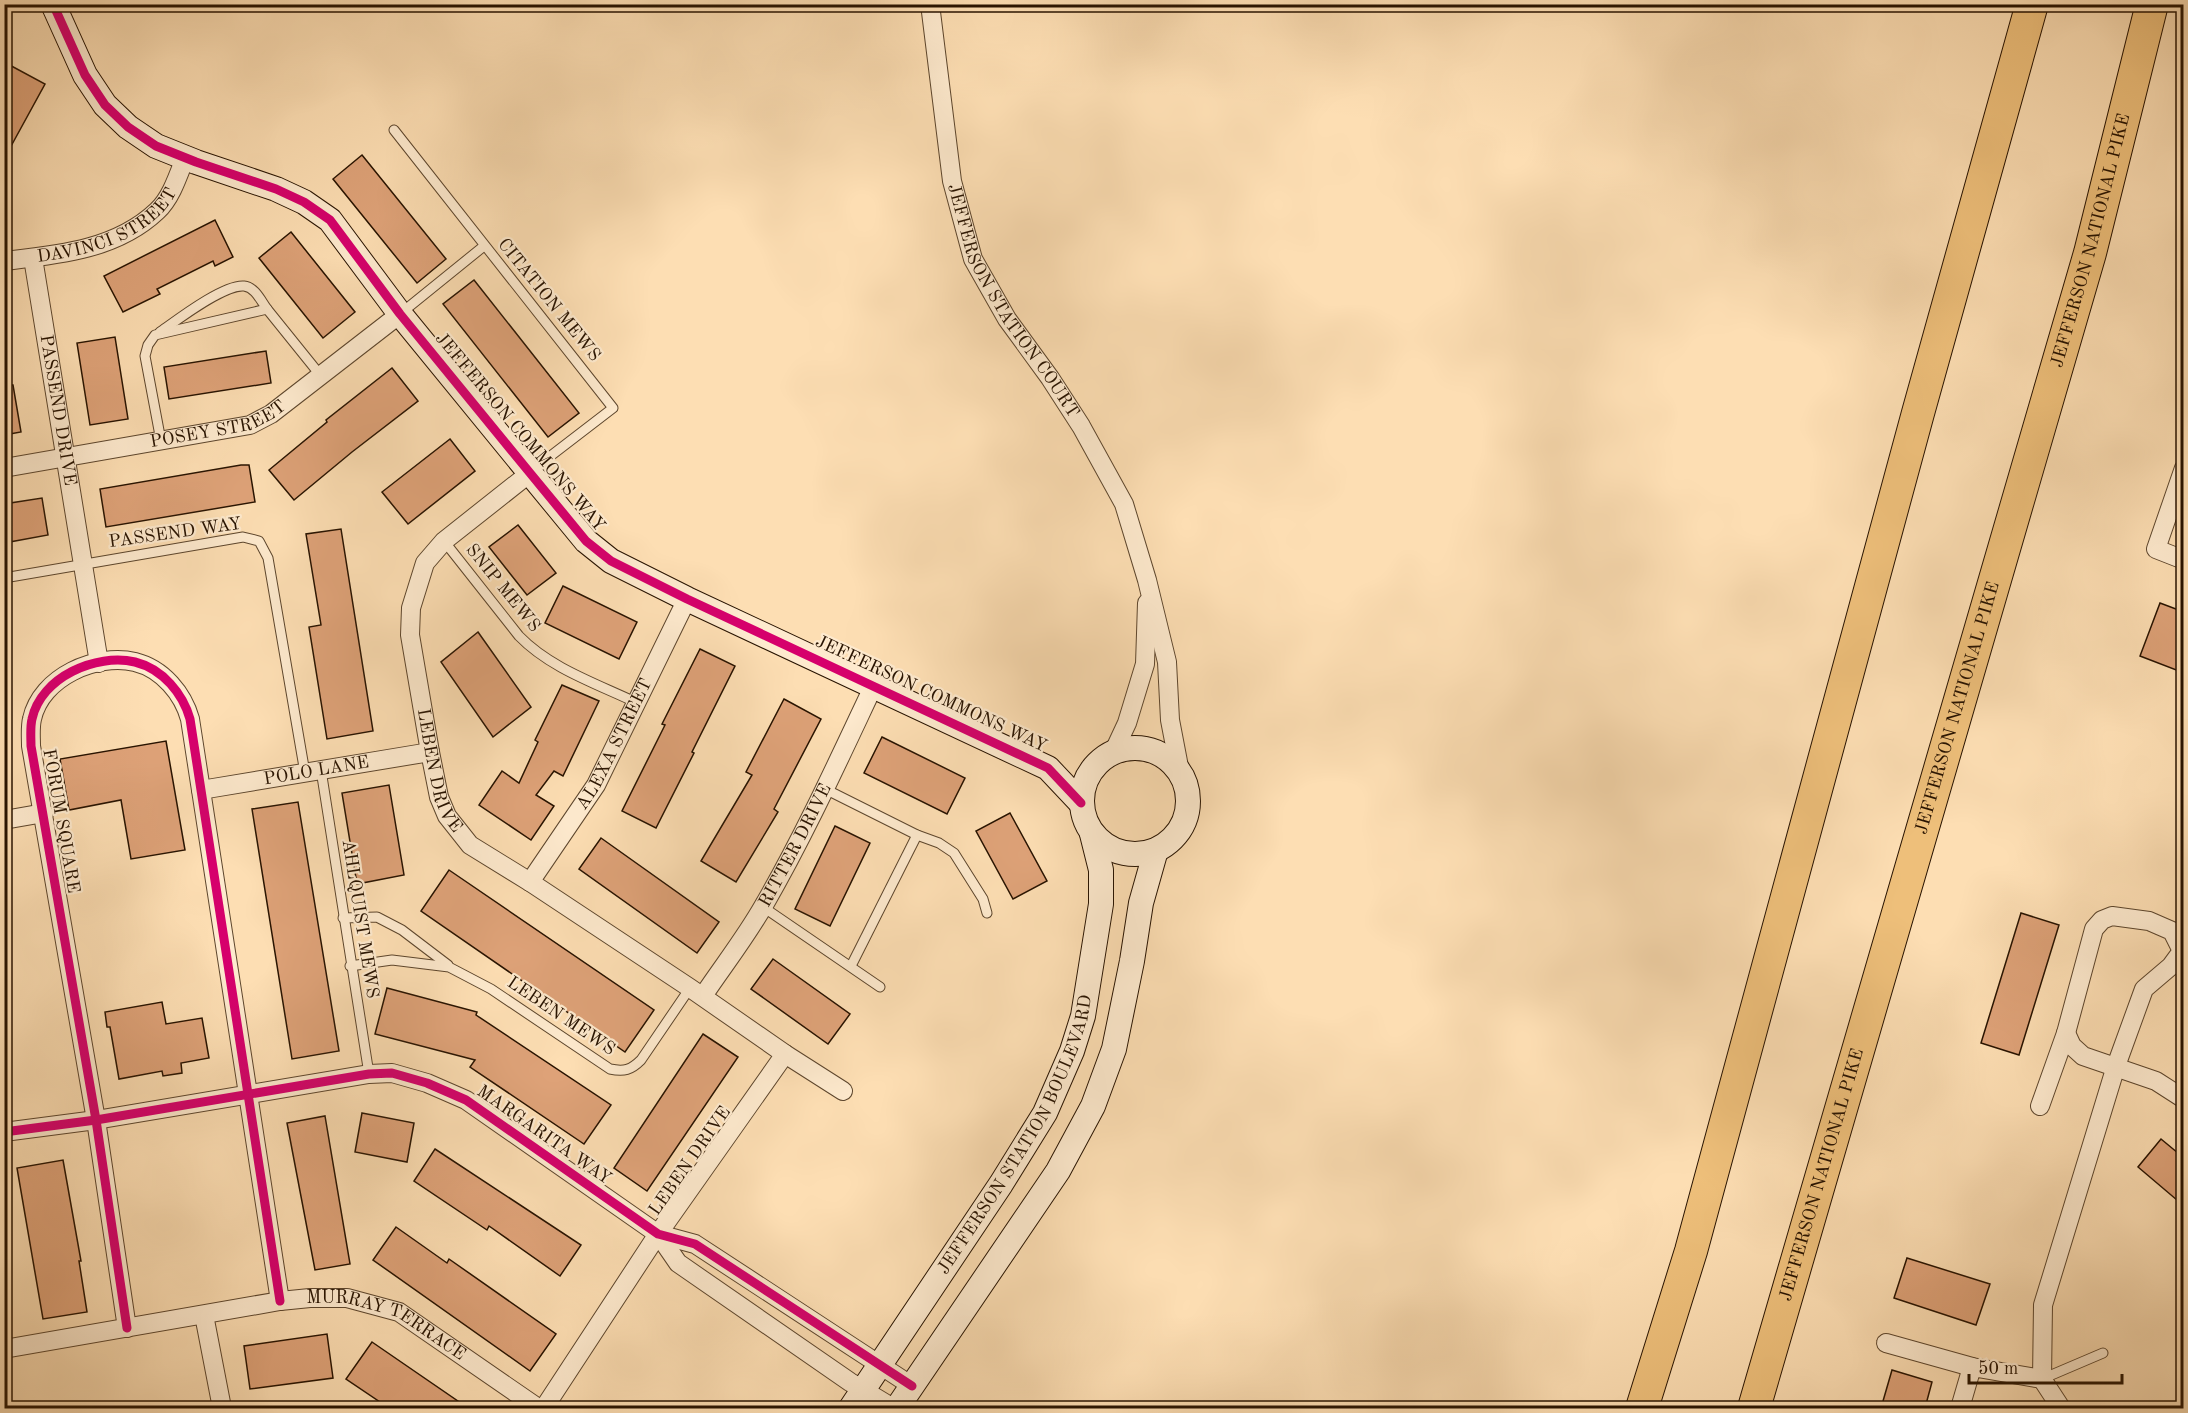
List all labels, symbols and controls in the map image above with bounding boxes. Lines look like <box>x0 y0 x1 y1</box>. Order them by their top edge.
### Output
street label: JEFFERSON NATIONAL PIKE <box>2048 112 2133 370</box>
street label: JEFFERSON STATION COURT <box>944 182 1082 421</box>
street label: DAVINCI STREET <box>36 185 180 266</box>
street label: CITATION MEWS <box>494 235 604 365</box>
street label: JEFFERSON COMMONS WAY <box>432 329 608 535</box>
street label: PASSEND DRIVE <box>37 333 79 487</box>
street label: POSEY STREET <box>149 397 289 451</box>
street label: PASSEND WAY <box>108 515 242 551</box>
street label: SNIP MEWS <box>462 541 544 635</box>
street label: JEFFERSON NATIONAL PIKE <box>1912 580 2003 836</box>
street label: JEFFERSON COMMONS WAY <box>812 632 1050 756</box>
street label: ALEXA STREET <box>573 676 656 813</box>
street label: LEBEN DRIVE <box>414 707 465 836</box>
street label: FORUM SQUARE <box>39 747 83 895</box>
street label: POLO LANE <box>262 753 371 788</box>
street label: RITTER DRIVE <box>756 781 835 910</box>
street label: AHLQUIST MEWS <box>339 838 381 1000</box>
street label: LEBEN MEWS <box>504 973 618 1059</box>
street label: JEFFERSON STATION BOULEVARD <box>934 993 1095 1278</box>
street label: JEFFERSON NATIONAL PIKE <box>1777 1046 1867 1303</box>
street label: MARGARITA WAY <box>474 1082 614 1188</box>
street label: LEBEN DRIVE <box>646 1103 734 1219</box>
street label: MURRAY TERRACE <box>306 1289 469 1364</box>
scale bar <box>1969 1347 2122 1385</box>
text: 50 m <box>1978 1360 2018 1378</box>

